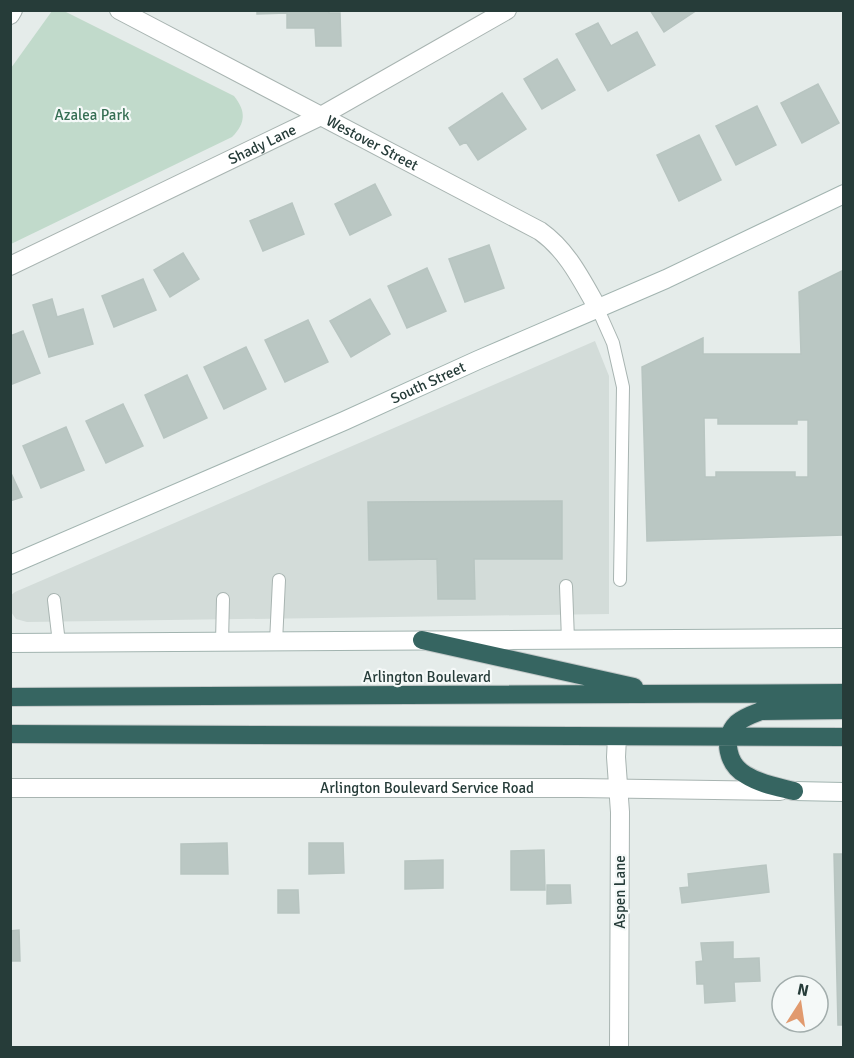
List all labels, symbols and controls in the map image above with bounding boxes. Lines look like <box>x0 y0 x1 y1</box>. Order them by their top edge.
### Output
park label: Azalea Park <box>55 106 130 124</box>
street label: Westover Street <box>323 111 421 174</box>
street label: Shady Lane <box>225 120 299 168</box>
street label: South Street <box>388 358 468 408</box>
street label: Arlington Boulevard <box>363 668 491 686</box>
street label: Arlington Boulevard Service Road <box>320 779 534 797</box>
street label: Aspen Lane <box>611 855 629 929</box>
north arrow <box>770 974 830 1034</box>
text: N <box>795 979 810 1001</box>

